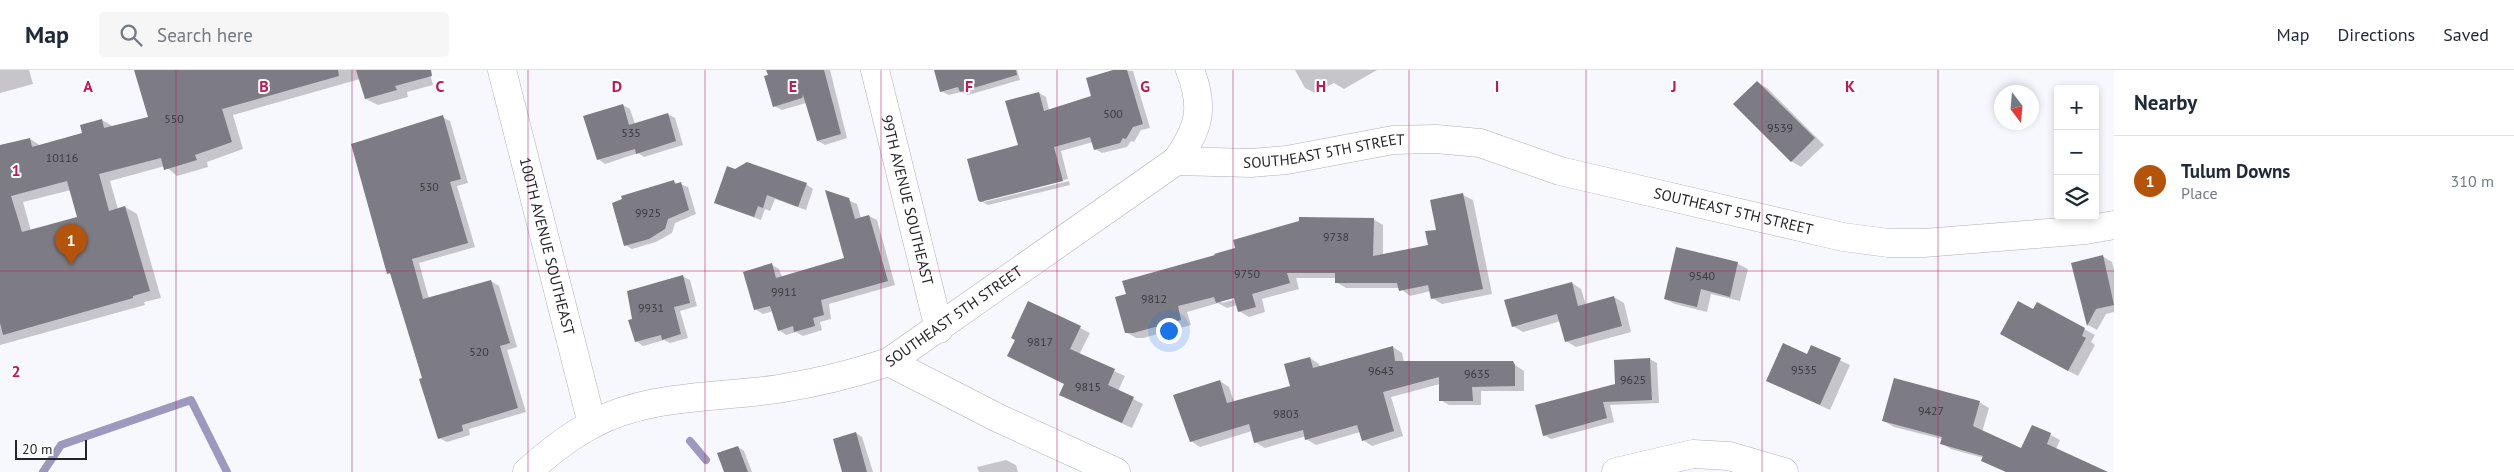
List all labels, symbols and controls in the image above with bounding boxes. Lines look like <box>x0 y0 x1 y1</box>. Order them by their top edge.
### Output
search box <box>99 12 449 57</box>
text: Map <box>25 19 69 50</box>
icon: search <box>117 21 145 49</box>
text: Search here <box>157 23 253 47</box>
text: Map <box>2277 23 2309 46</box>
text: Directions <box>2337 23 2415 46</box>
text: Saved <box>2443 23 2489 46</box>
text: A <box>83 76 93 96</box>
text: B <box>259 76 269 96</box>
text: C <box>436 76 445 96</box>
text: D <box>612 76 622 96</box>
text: E <box>789 76 797 96</box>
text: F <box>965 76 973 96</box>
text: G <box>1140 76 1150 96</box>
text: H <box>1316 76 1326 96</box>
text: I <box>1495 76 1499 96</box>
text: J <box>1670 76 1677 96</box>
text: K <box>1845 76 1855 96</box>
north arrow <box>1994 85 2039 130</box>
map controls <box>2054 85 2099 220</box>
button: + <box>2054 85 2099 130</box>
text: Nearby <box>2134 89 2197 116</box>
house number: 500 <box>1103 106 1123 121</box>
house number: 550 <box>164 111 184 126</box>
street label: 99TH AVENUE SOUTHEAST <box>877 113 938 288</box>
house number: 9539 <box>1767 120 1793 135</box>
house number: 535 <box>621 125 641 140</box>
street label: SOUTHEAST 5TH STREET <box>1243 130 1405 172</box>
button: − <box>2054 130 2099 175</box>
house number: 10116 <box>46 150 78 165</box>
street label: 100TH AVENUE SOUTHEAST <box>516 155 579 338</box>
text: Tulum Downs <box>2181 159 2290 183</box>
text: 1 <box>11 160 21 180</box>
text: 1 <box>2145 171 2155 191</box>
text: 310 m <box>2451 171 2494 191</box>
button: layers <box>2054 175 2099 220</box>
house number: 530 <box>419 179 439 194</box>
street label: SOUTHEAST 5TH STREET <box>1652 183 1816 239</box>
text: Place <box>2181 183 2218 203</box>
house number: 9925 <box>635 205 661 220</box>
pin: 1 <box>55 224 87 265</box>
house number: 9738 <box>1323 229 1349 244</box>
street label: SOUTHEAST 5TH STREET <box>881 261 1027 371</box>
house number: 9750 <box>1234 266 1261 281</box>
house number: 9540 <box>1689 268 1716 283</box>
house number: 9911 <box>771 284 797 299</box>
house number: 9812 <box>1141 291 1167 306</box>
house number: 9931 <box>638 300 664 315</box>
your location <box>1156 318 1182 344</box>
house number: 9817 <box>1027 334 1053 349</box>
house number: 520 <box>469 344 489 359</box>
text: 2 <box>11 361 21 381</box>
house number: 9535 <box>1791 362 1817 377</box>
house number: 9643 <box>1368 363 1394 378</box>
house number: 9635 <box>1464 366 1490 381</box>
house number: 9625 <box>1620 372 1646 387</box>
house number: 9815 <box>1075 379 1101 394</box>
house number: 9427 <box>1918 403 1944 418</box>
house number: 9803 <box>1273 406 1299 421</box>
scale bar <box>15 437 88 460</box>
text: 20 m <box>22 440 52 458</box>

